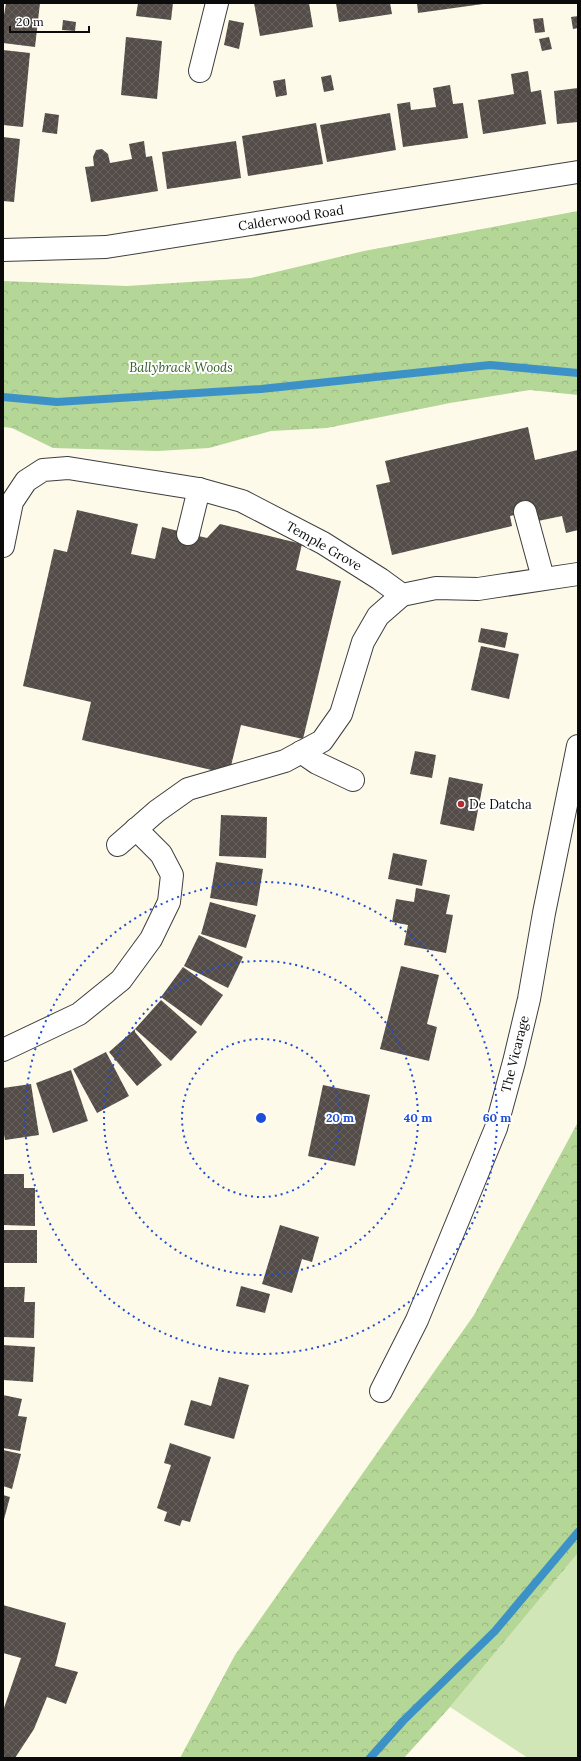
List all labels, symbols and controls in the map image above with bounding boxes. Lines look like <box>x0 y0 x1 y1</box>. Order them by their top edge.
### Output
scale bar <box>10 8 89 34</box>
text: 20 m <box>16 14 44 29</box>
street label: Calderwood Road <box>237 201 345 235</box>
park label: Ballybrack Woods <box>129 359 233 376</box>
street label: Temple Grove <box>283 517 365 575</box>
place label: De Datcha <box>469 796 532 813</box>
marker: De Datcha <box>456 799 466 809</box>
street label: The Vicarage <box>497 1014 533 1094</box>
text: 20 m <box>326 1110 354 1125</box>
text: 40 m <box>404 1110 432 1125</box>
text: 60 m <box>483 1110 511 1125</box>
centre of rings <box>254 1111 268 1125</box>

